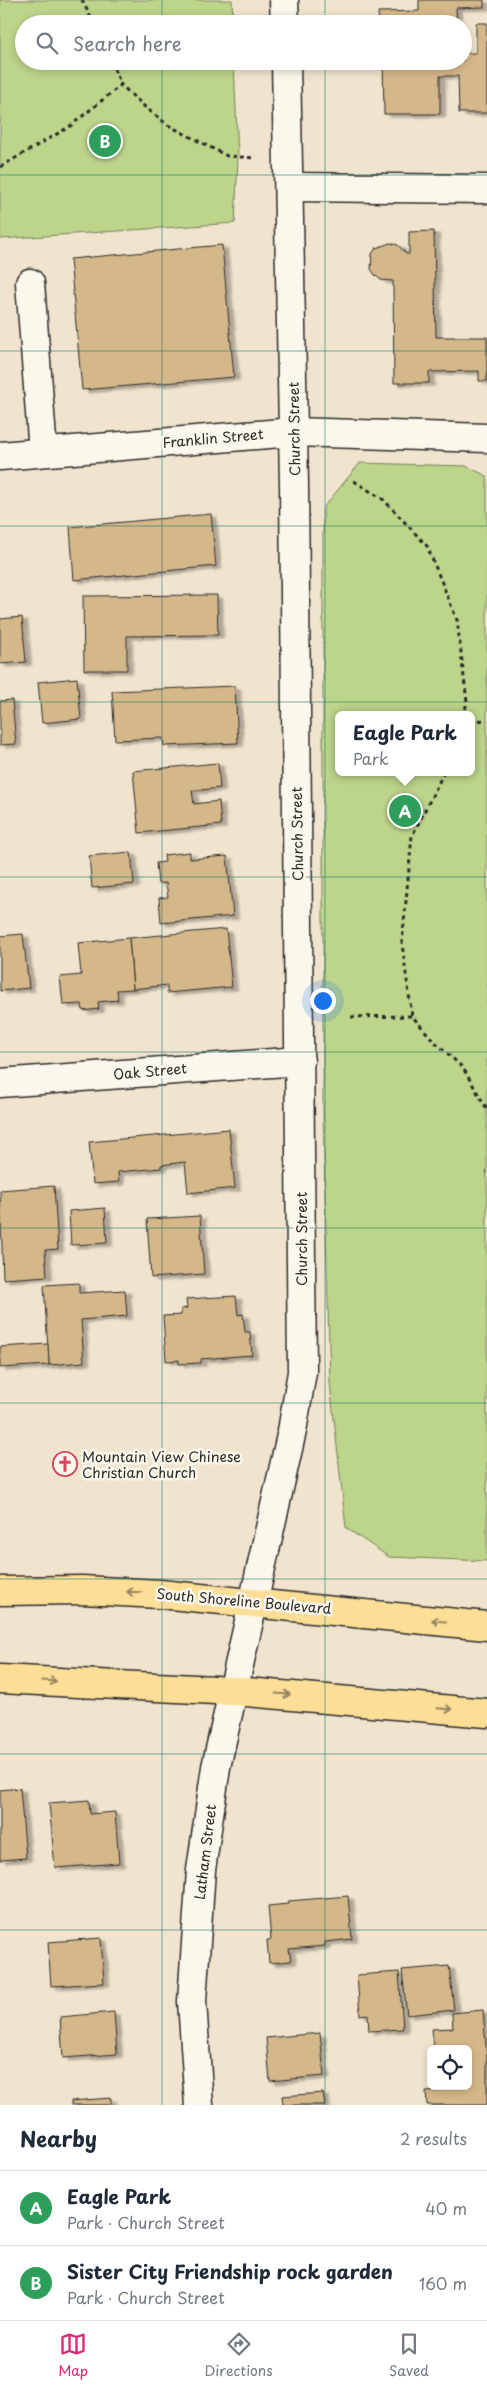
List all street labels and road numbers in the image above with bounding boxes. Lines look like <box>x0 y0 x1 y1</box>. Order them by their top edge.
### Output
street label: Church Street <box>283 381 305 476</box>
street label: Franklin Street <box>162 423 265 453</box>
street label: Church Street <box>286 786 308 881</box>
street label: Oak Street <box>112 1057 188 1085</box>
street label: Church Street <box>291 1192 312 1286</box>
street label: South Shoreline Boulevard <box>156 1583 333 1619</box>
street label: Latham Street <box>189 1803 221 1901</box>

